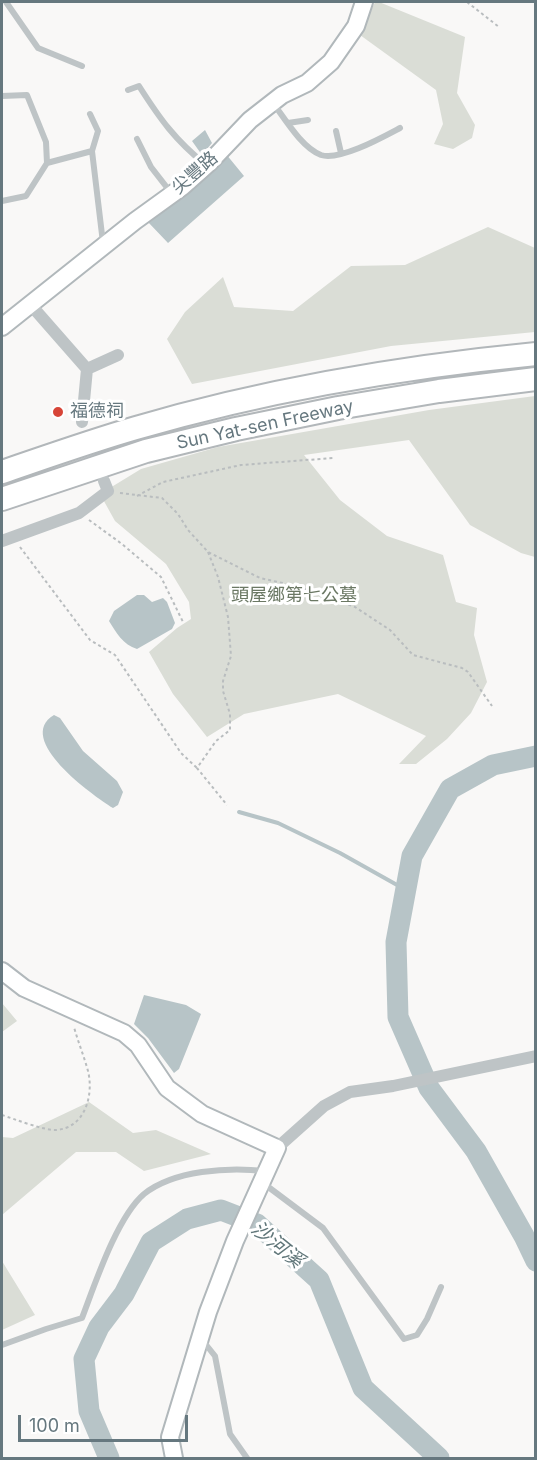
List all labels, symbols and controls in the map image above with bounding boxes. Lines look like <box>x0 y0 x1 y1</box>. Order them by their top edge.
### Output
street label: 尖豐路 <box>168 147 222 199</box>
street label: Sun Yat-sen Freeway <box>175 396 355 454</box>
place label: 福德祠 <box>70 401 124 423</box>
marker: 福德祠 <box>51 405 65 419</box>
park label: 頭屋鄉第七公墓 <box>231 585 357 607</box>
water label: 沙河溪 <box>246 1217 308 1273</box>
scale bar <box>21 1403 190 1441</box>
text: 100 m <box>29 1415 80 1436</box>

